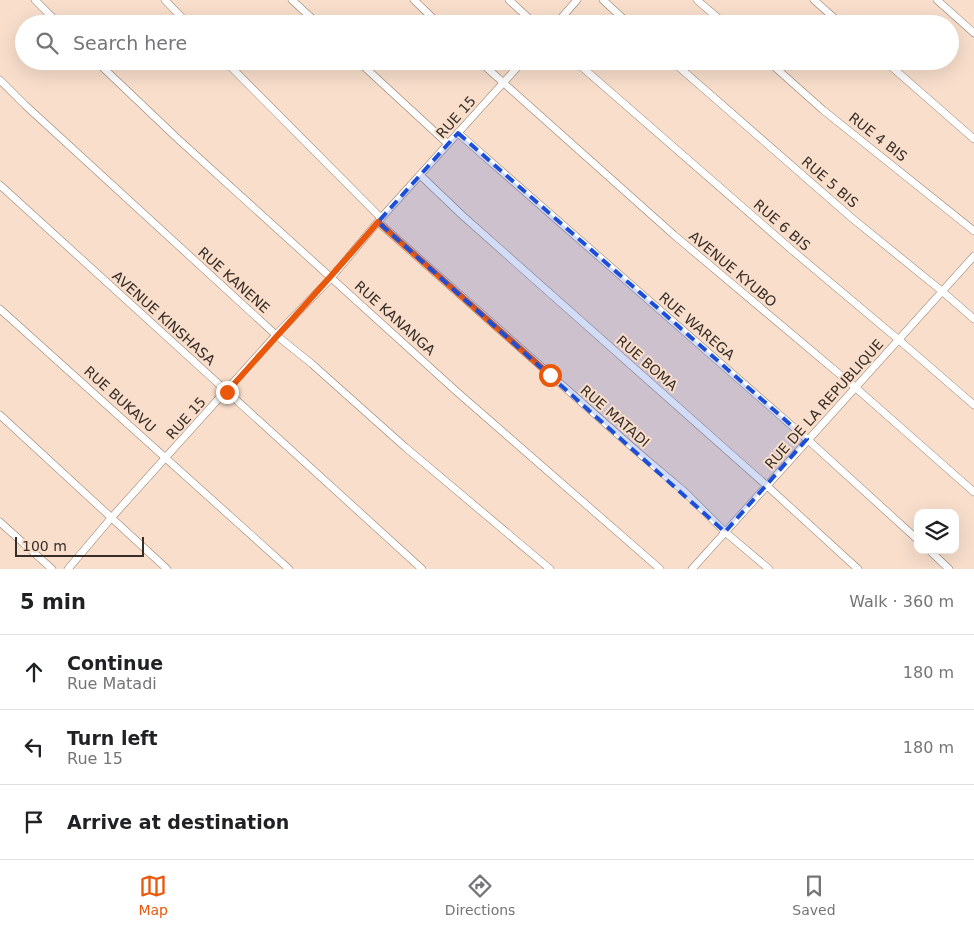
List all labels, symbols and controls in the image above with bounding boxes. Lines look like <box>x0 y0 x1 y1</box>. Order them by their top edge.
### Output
search box <box>15 15 959 70</box>
icon: search <box>33 29 61 57</box>
text: Search here <box>73 32 187 54</box>
street label: RUE 15 <box>433 93 479 141</box>
street label: RUE 4 BIS <box>846 109 910 165</box>
street label: RUE 5 BIS <box>799 153 861 211</box>
street label: RUE 6 BIS <box>751 196 813 254</box>
street label: AVENUE KYUBO <box>686 228 780 310</box>
street label: RUE KANENE <box>195 244 273 316</box>
street label: AVENUE KINSHASA <box>109 268 219 369</box>
street label: RUE KANANGA <box>351 278 439 359</box>
street label: RUE WAREGA <box>656 289 738 363</box>
street label: RUE BOMA <box>613 332 681 394</box>
street label: RUE DE LA REPUBLIQUE <box>762 336 886 472</box>
street label: RUE BUKAVU <box>81 363 159 435</box>
route start <box>539 364 562 387</box>
route end <box>216 381 239 404</box>
street label: RUE MATADI <box>577 382 653 450</box>
street label: RUE 15 <box>163 394 209 442</box>
map controls <box>914 509 959 554</box>
button: layers <box>914 509 959 554</box>
scale bar <box>15 534 144 557</box>
text: 100 m <box>22 538 67 554</box>
text: 5 min <box>20 590 86 614</box>
text: Walk · 360 m <box>849 592 954 611</box>
text: Continue <box>67 652 163 674</box>
icon: ahead <box>20 658 48 686</box>
text: 180 m <box>903 663 954 682</box>
text: Rue Matadi <box>67 674 157 693</box>
text: Turn left <box>67 727 158 749</box>
icon: left <box>20 733 48 761</box>
text: 180 m <box>903 738 954 757</box>
text: Rue 15 <box>67 749 123 768</box>
icon: arrive <box>20 808 48 836</box>
text: Arrive at destination <box>67 811 289 833</box>
tab: Map <box>138 872 168 918</box>
tab: Directions <box>445 872 515 918</box>
tab: Saved <box>792 872 836 918</box>

